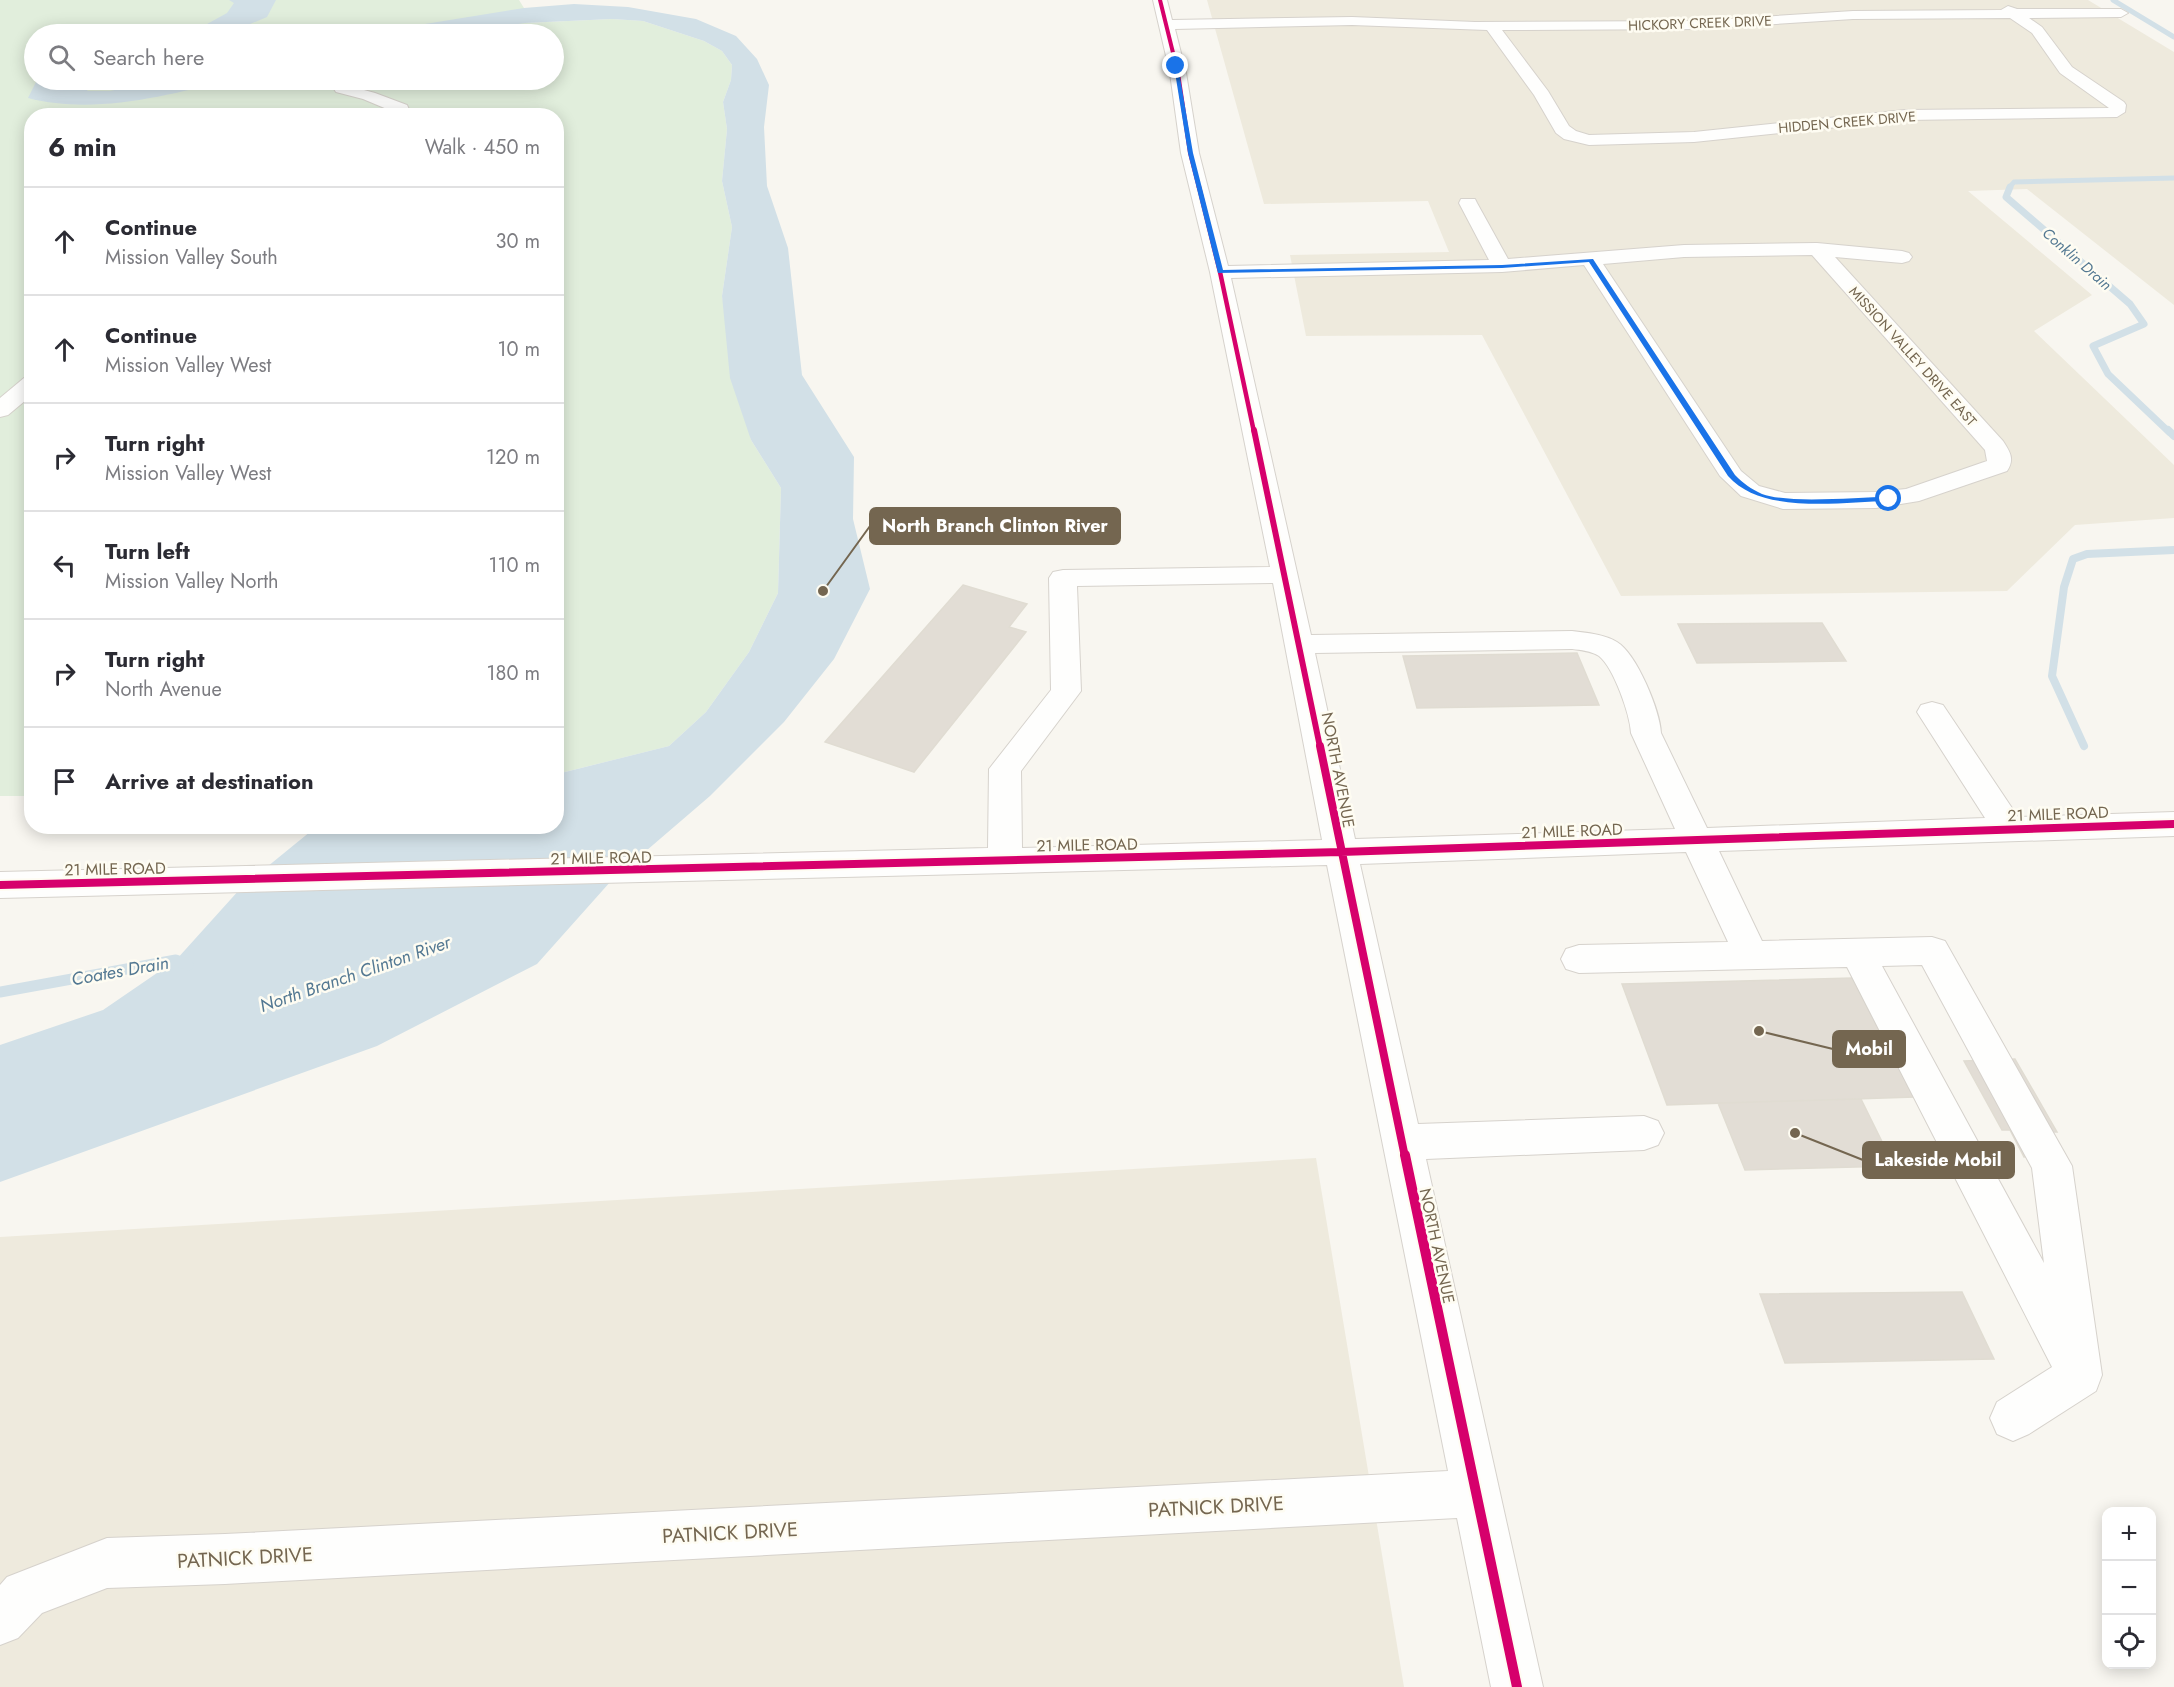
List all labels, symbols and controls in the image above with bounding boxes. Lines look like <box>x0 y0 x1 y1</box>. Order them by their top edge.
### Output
street label: HICKORY CREEK DRIVE <box>1628 10 1772 36</box>
search box <box>24 24 564 90</box>
icon: search <box>45 41 78 74</box>
text: Search here <box>93 41 204 73</box>
route end <box>1162 52 1188 78</box>
street label: HIDDEN CREEK DRIVE <box>1777 106 1917 138</box>
text: 6 min <box>48 128 117 166</box>
text: Walk · 450 m <box>425 133 540 162</box>
text: Continue <box>105 211 197 243</box>
water label: Conklin Drain <box>2037 223 2117 295</box>
icon: ahead <box>48 225 81 258</box>
text: 30 m <box>495 227 540 256</box>
text: Mission Valley South <box>105 243 278 272</box>
street label: MISSION VALLEY DRIVE EAST <box>1845 282 1982 431</box>
text: Continue <box>105 319 197 351</box>
icon: ahead <box>48 333 81 366</box>
text: 10 m <box>497 335 540 364</box>
text: Mission Valley West <box>105 351 271 380</box>
text: Turn right <box>105 427 205 459</box>
icon: right <box>48 441 81 474</box>
text: 120 m <box>486 443 540 472</box>
text: Mission Valley West <box>105 459 271 488</box>
route start <box>1875 485 1901 511</box>
callout: North Branch Clinton River <box>870 508 1120 544</box>
text: North Branch Clinton River <box>882 513 1109 539</box>
text: Turn left <box>105 535 190 567</box>
icon: left <box>48 549 81 582</box>
text: 110 m <box>488 551 540 580</box>
text: Mission Valley North <box>105 567 279 596</box>
text: Turn right <box>105 643 205 675</box>
icon: right <box>48 657 81 690</box>
text: 180 m <box>486 659 540 688</box>
text: North Avenue <box>105 675 222 704</box>
street label: NORTH AVENUE <box>1316 710 1360 830</box>
icon: arrive <box>48 765 81 798</box>
text: Arrive at destination <box>105 765 314 797</box>
street label: 21 MILE ROAD <box>2007 801 2109 827</box>
street label: 21 MILE ROAD <box>1521 818 1623 844</box>
street label: 21 MILE ROAD <box>1036 833 1138 857</box>
street label: 21 MILE ROAD <box>550 846 652 870</box>
street label: 21 MILE ROAD <box>64 857 166 881</box>
water label: North Branch Clinton River <box>256 929 455 1019</box>
water label: Coates Drain <box>69 950 171 992</box>
callout: Mobil <box>1833 1031 1905 1067</box>
text: Mobil <box>1845 1036 1893 1062</box>
callout: Lakeside Mobil <box>1863 1142 2014 1178</box>
text: Lakeside Mobil <box>1874 1147 2002 1173</box>
street label: NORTH AVENUE <box>1414 1186 1460 1306</box>
street label: PATNICK DRIVE <box>1147 1489 1285 1525</box>
map controls <box>2102 1507 2156 1669</box>
button: + <box>2102 1507 2156 1561</box>
street label: PATNICK DRIVE <box>661 1515 799 1551</box>
street label: PATNICK DRIVE <box>176 1540 314 1576</box>
button: − <box>2102 1561 2156 1615</box>
button: locate <box>2102 1615 2156 1669</box>

